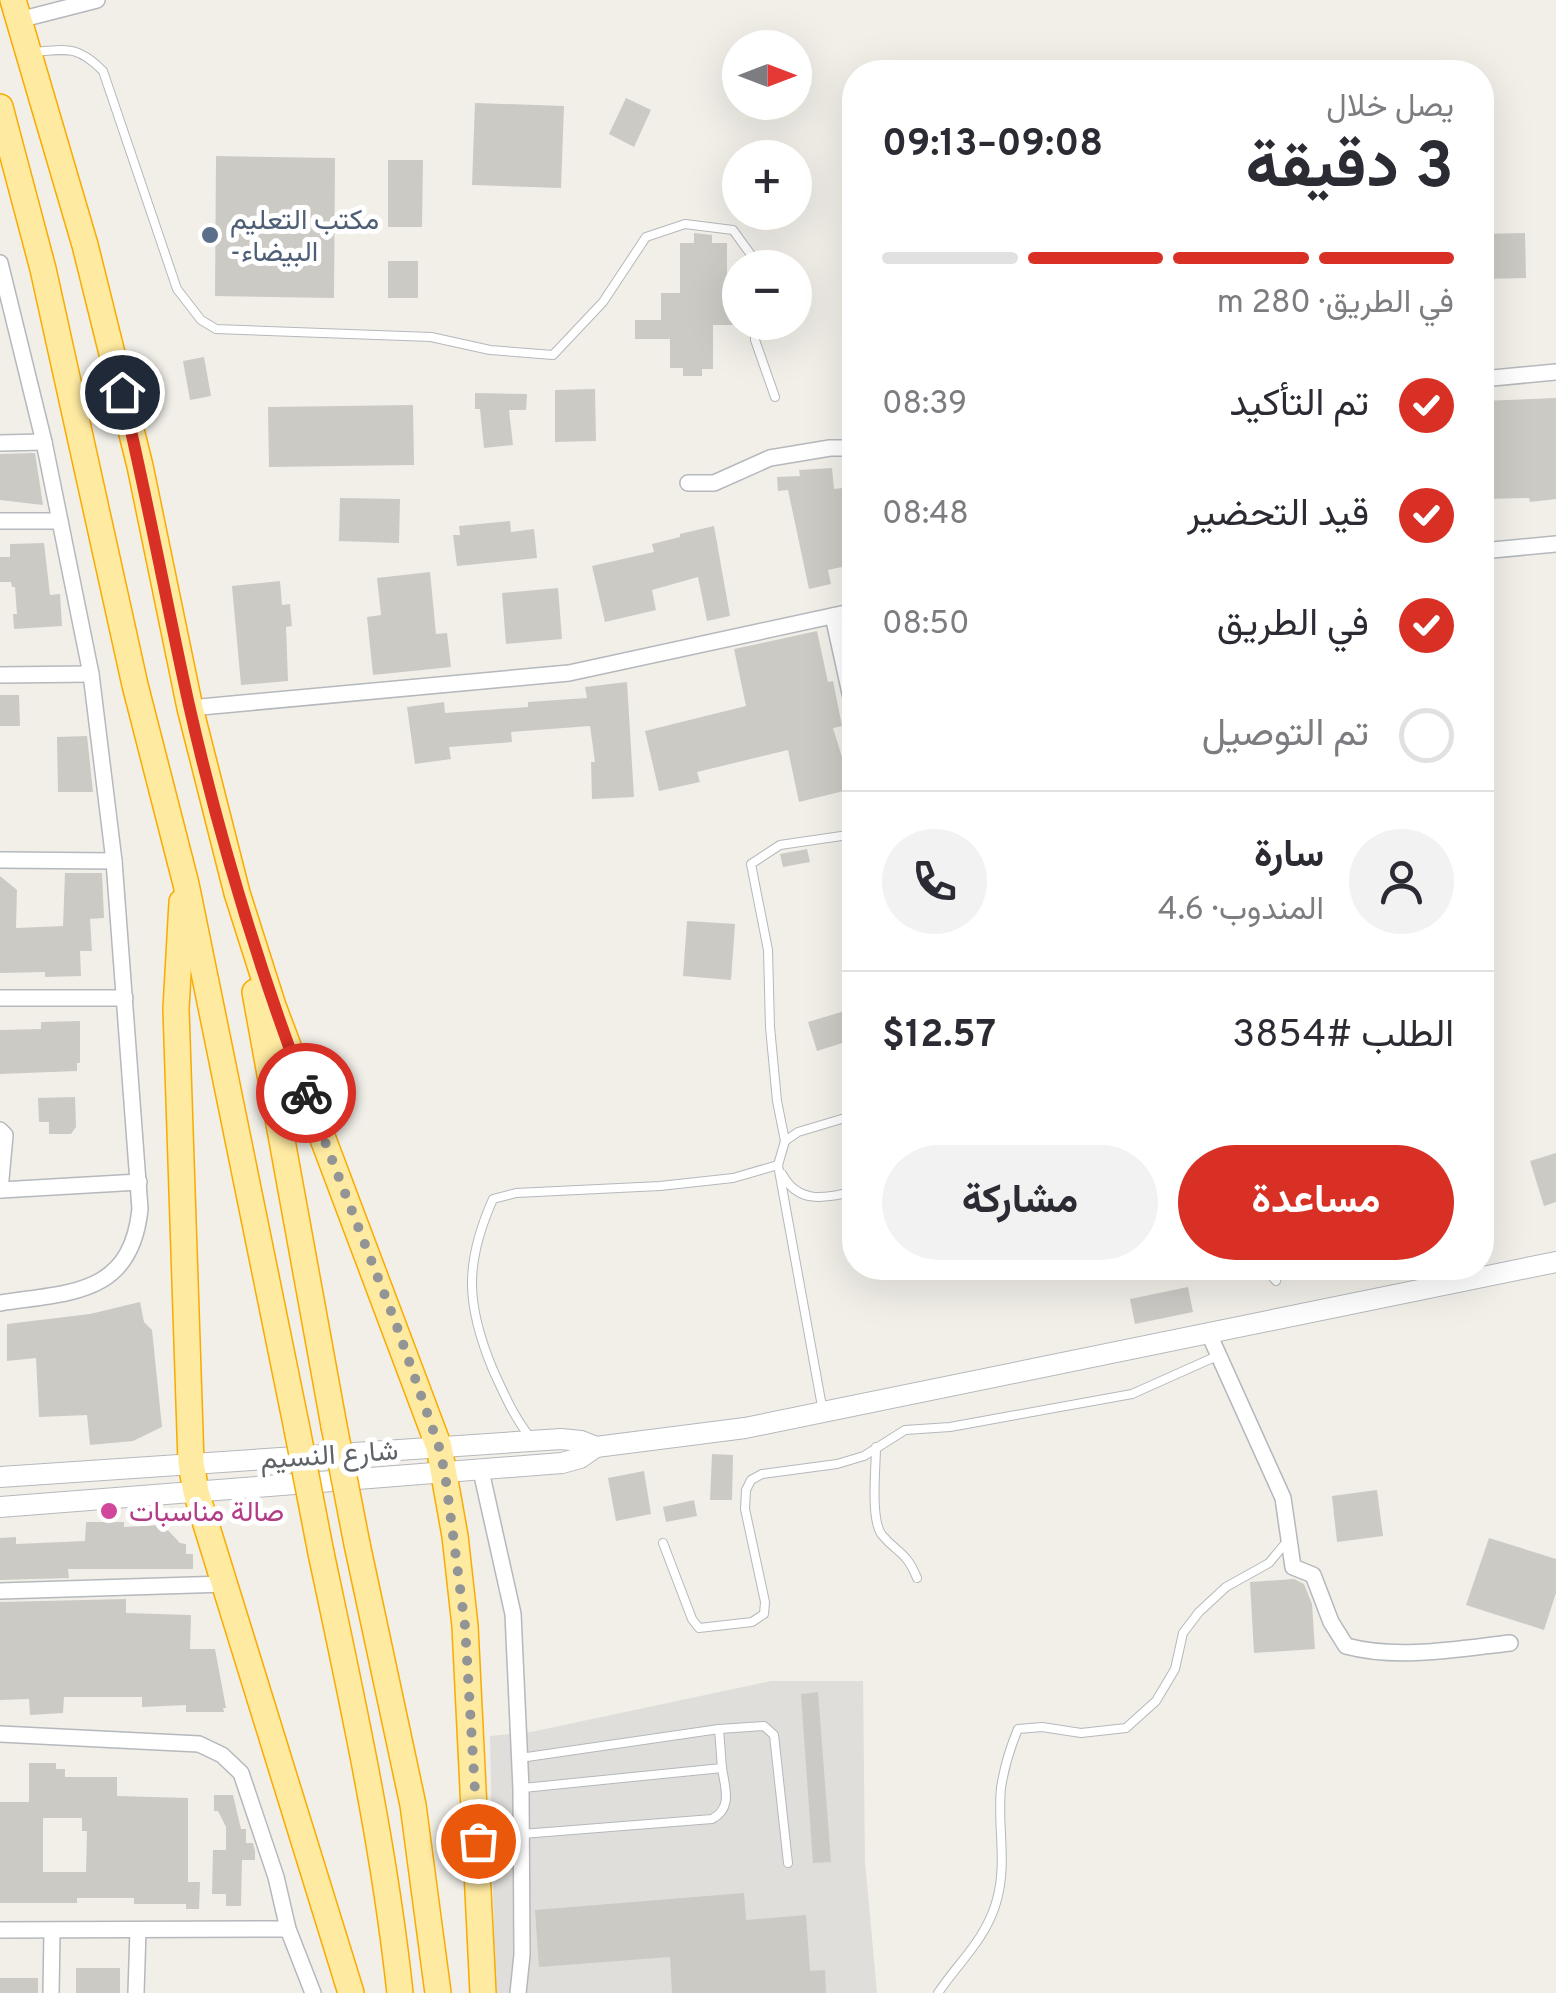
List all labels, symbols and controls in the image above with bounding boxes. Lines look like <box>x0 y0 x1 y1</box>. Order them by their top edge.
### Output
north arrow <box>722 30 812 120</box>
map controls <box>722 30 812 340</box>
text: يصل خلال <box>1326 88 1454 128</box>
text: 09:08–09:13 <box>882 121 1103 170</box>
text: 3 دقيقة <box>1246 129 1454 211</box>
button: + <box>722 140 812 230</box>
place label: مكتب التعليم -البيضاء <box>230 204 379 272</box>
marker: مكتب التعليم -البيضاء <box>199 224 221 246</box>
button: − <box>722 250 812 340</box>
text: في الطريق · 280 m <box>1217 284 1454 324</box>
pin <box>80 350 165 435</box>
icon: home <box>95 365 150 420</box>
icon: check <box>1399 378 1454 433</box>
text: تم التأكيد <box>1229 381 1369 430</box>
text: 08:39 <box>882 385 967 425</box>
icon: check <box>1399 488 1454 543</box>
text: قيد التحضير <box>1187 491 1369 540</box>
text: 08:48 <box>882 495 969 535</box>
icon: check <box>1399 598 1454 653</box>
text: في الطريق <box>1217 601 1369 650</box>
text: 08:50 <box>882 605 970 645</box>
text: تم التوصيل <box>1202 711 1369 760</box>
button: phone <box>882 829 987 934</box>
button: person <box>1349 829 1454 934</box>
text: سارة <box>1254 832 1324 881</box>
text: المندوب · 4.6 <box>1158 891 1324 931</box>
text: $12.57 <box>882 1012 996 1061</box>
text: الطلب #3854 <box>1232 1012 1454 1061</box>
courier <box>256 1043 356 1143</box>
icon: bike <box>279 1066 334 1121</box>
button: مشاركة <box>882 1145 1158 1260</box>
button: مساعدة <box>1178 1145 1454 1260</box>
street label: شارع النسيم <box>259 1434 400 1480</box>
place label: صالة مناسبات <box>129 1496 284 1532</box>
marker: صالة مناسبات <box>98 1500 120 1522</box>
pin <box>436 1799 521 1884</box>
icon: bag <box>451 1814 506 1869</box>

